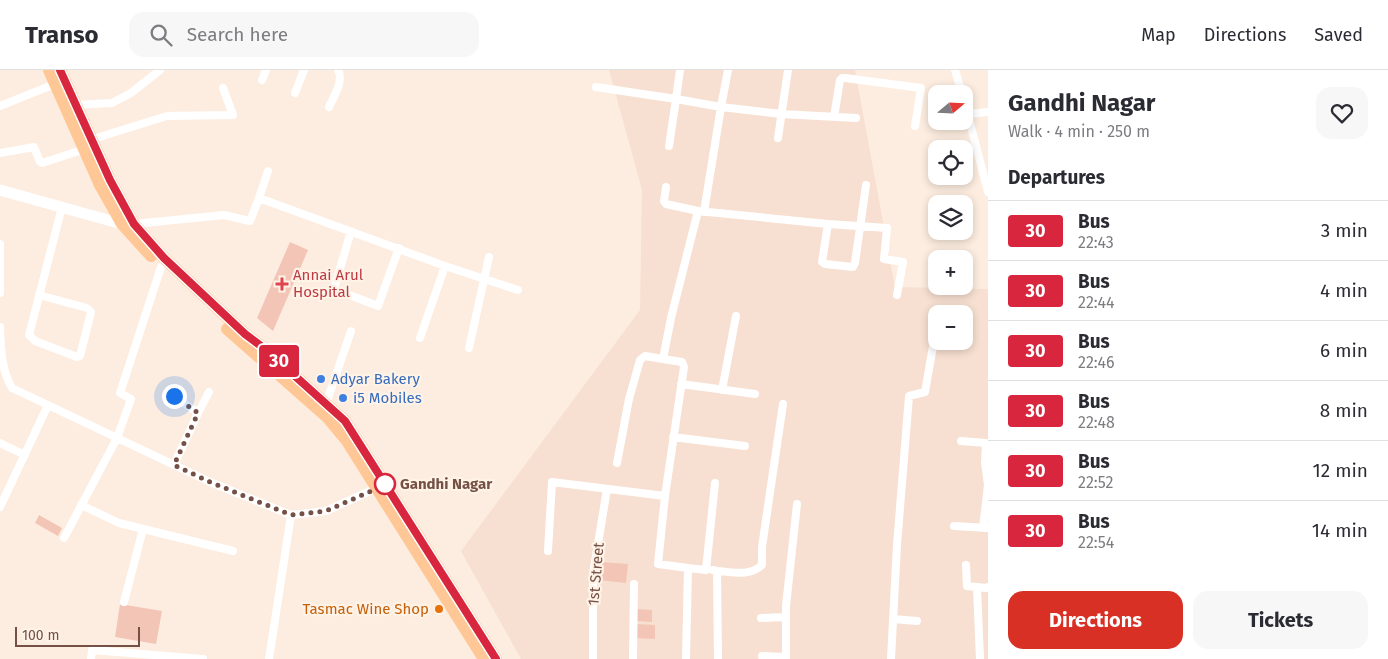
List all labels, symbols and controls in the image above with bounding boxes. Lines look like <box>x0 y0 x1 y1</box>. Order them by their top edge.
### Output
search box <box>129 12 479 57</box>
text: Transo <box>25 21 99 49</box>
icon: search <box>147 21 175 49</box>
text: Search here <box>187 23 288 46</box>
text: Map <box>1141 24 1176 46</box>
text: Directions <box>1204 24 1286 46</box>
text: Saved <box>1314 24 1363 46</box>
north arrow <box>928 85 972 130</box>
map controls <box>928 85 973 350</box>
button: heart <box>1316 87 1368 139</box>
text: Gandhi Nagar <box>1008 89 1155 117</box>
text: Walk · 4 min · 250 m <box>1008 122 1150 141</box>
button: locate <box>928 140 973 185</box>
text: Departures <box>1008 166 1105 189</box>
button: layers <box>928 195 973 240</box>
text: Bus <box>1078 210 1110 233</box>
text: 3 min <box>1321 219 1368 242</box>
text: 30 <box>1026 220 1045 242</box>
text: 22:43 <box>1078 233 1114 252</box>
button: + <box>928 250 973 295</box>
place label: Annai Arul Hospital <box>293 266 364 301</box>
text: Bus <box>1078 270 1110 293</box>
marker: Annai Arul Hospital <box>275 277 289 291</box>
text: 4 min <box>1320 279 1368 302</box>
text: 30 <box>1026 280 1045 302</box>
text: 22:44 <box>1078 293 1115 312</box>
button: − <box>928 305 973 350</box>
text: Bus <box>1078 330 1110 353</box>
text: 6 min <box>1320 339 1368 362</box>
text: 30 <box>1026 340 1045 362</box>
line badge: 30 <box>256 345 302 377</box>
text: 30 <box>269 350 289 372</box>
text: 22:46 <box>1078 353 1115 372</box>
place label: Adyar Bakery <box>331 370 420 388</box>
marker: Adyar Bakery <box>315 373 327 385</box>
your location <box>162 384 187 409</box>
place label: i5 Mobiles <box>353 389 422 407</box>
text: Bus <box>1078 390 1110 413</box>
marker: i5 Mobiles <box>337 392 349 404</box>
text: 8 min <box>1320 399 1368 422</box>
text: 30 <box>1026 400 1045 422</box>
text: 22:48 <box>1078 413 1115 432</box>
text: Bus <box>1078 450 1110 473</box>
text: 12 min <box>1313 459 1368 482</box>
text: 30 <box>1026 460 1045 482</box>
marker: Gandhi Nagar <box>374 473 396 495</box>
text: 22:52 <box>1078 473 1114 492</box>
place label: Gandhi Nagar <box>400 475 493 493</box>
text: Bus <box>1078 510 1110 533</box>
text: 14 min <box>1312 519 1368 542</box>
text: 30 <box>1026 520 1045 542</box>
text: 22:54 <box>1078 533 1114 552</box>
street label: 1st Street <box>584 541 608 606</box>
button: Directions <box>1008 591 1183 649</box>
button: Tickets <box>1193 591 1368 649</box>
place label: Tasmac Wine Shop <box>303 600 429 618</box>
marker: Tasmac Wine Shop <box>433 603 445 615</box>
scale bar <box>15 624 140 647</box>
text: 100 m <box>22 627 59 644</box>

